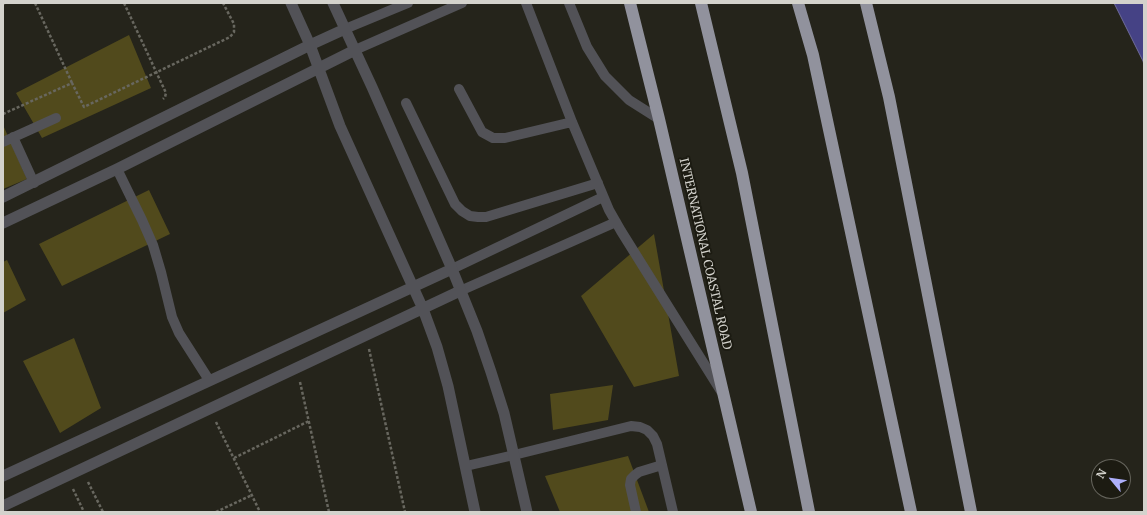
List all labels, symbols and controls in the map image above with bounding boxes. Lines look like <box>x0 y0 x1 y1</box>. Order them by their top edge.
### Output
street label: INTERNATIONAL COASTAL ROAD <box>676 157 734 351</box>
north arrow <box>1091 459 1131 499</box>
text: N <box>1093 466 1110 481</box>

